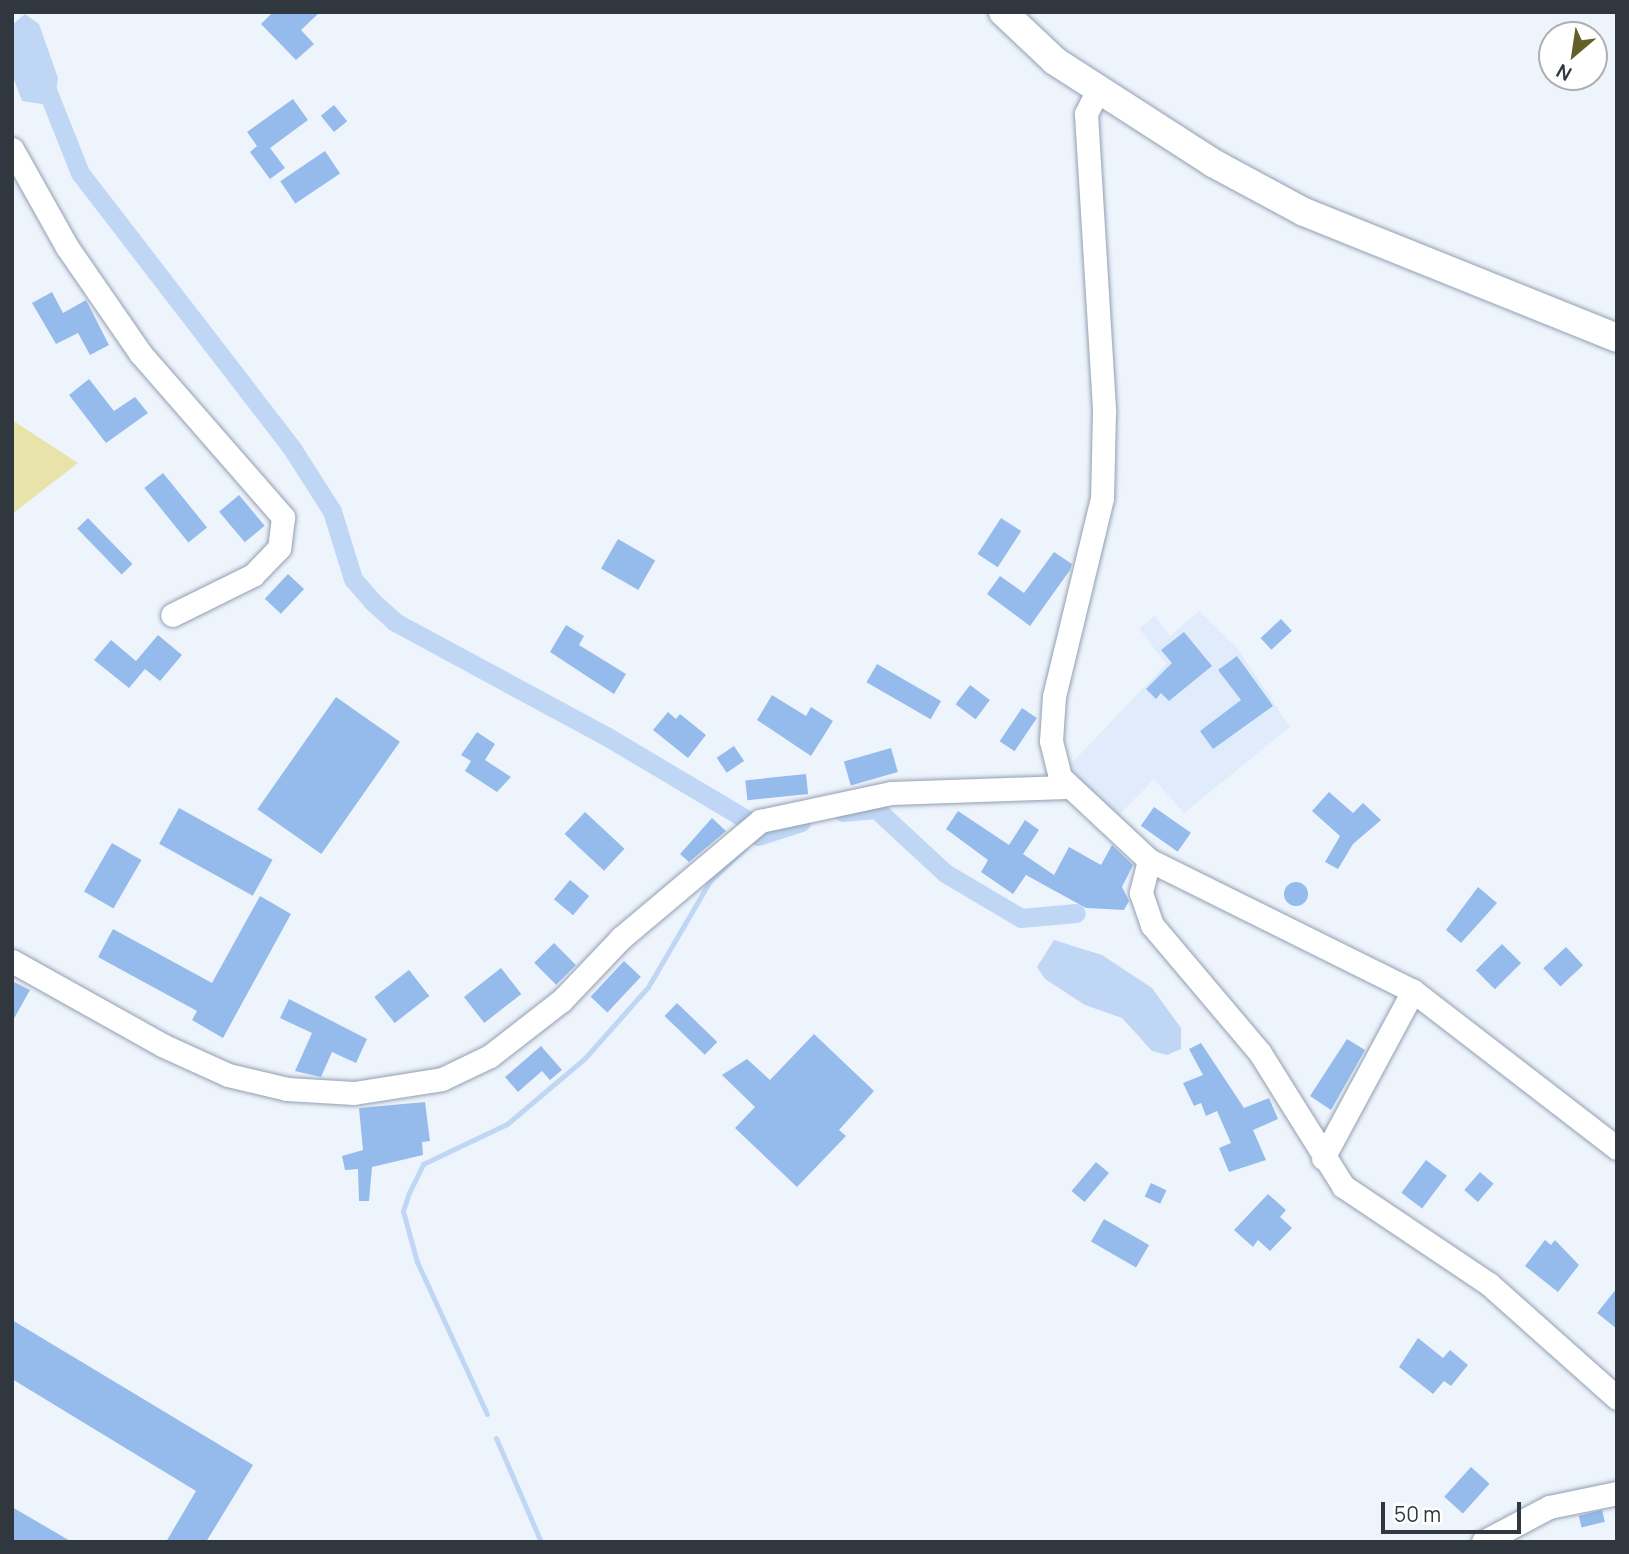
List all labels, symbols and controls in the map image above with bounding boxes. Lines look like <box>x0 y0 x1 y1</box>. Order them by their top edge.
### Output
north arrow <box>1538 21 1608 91</box>
text: N <box>1552 58 1576 87</box>
scale bar <box>1384 1488 1524 1532</box>
text: 50 m <box>1394 1500 1441 1528</box>

